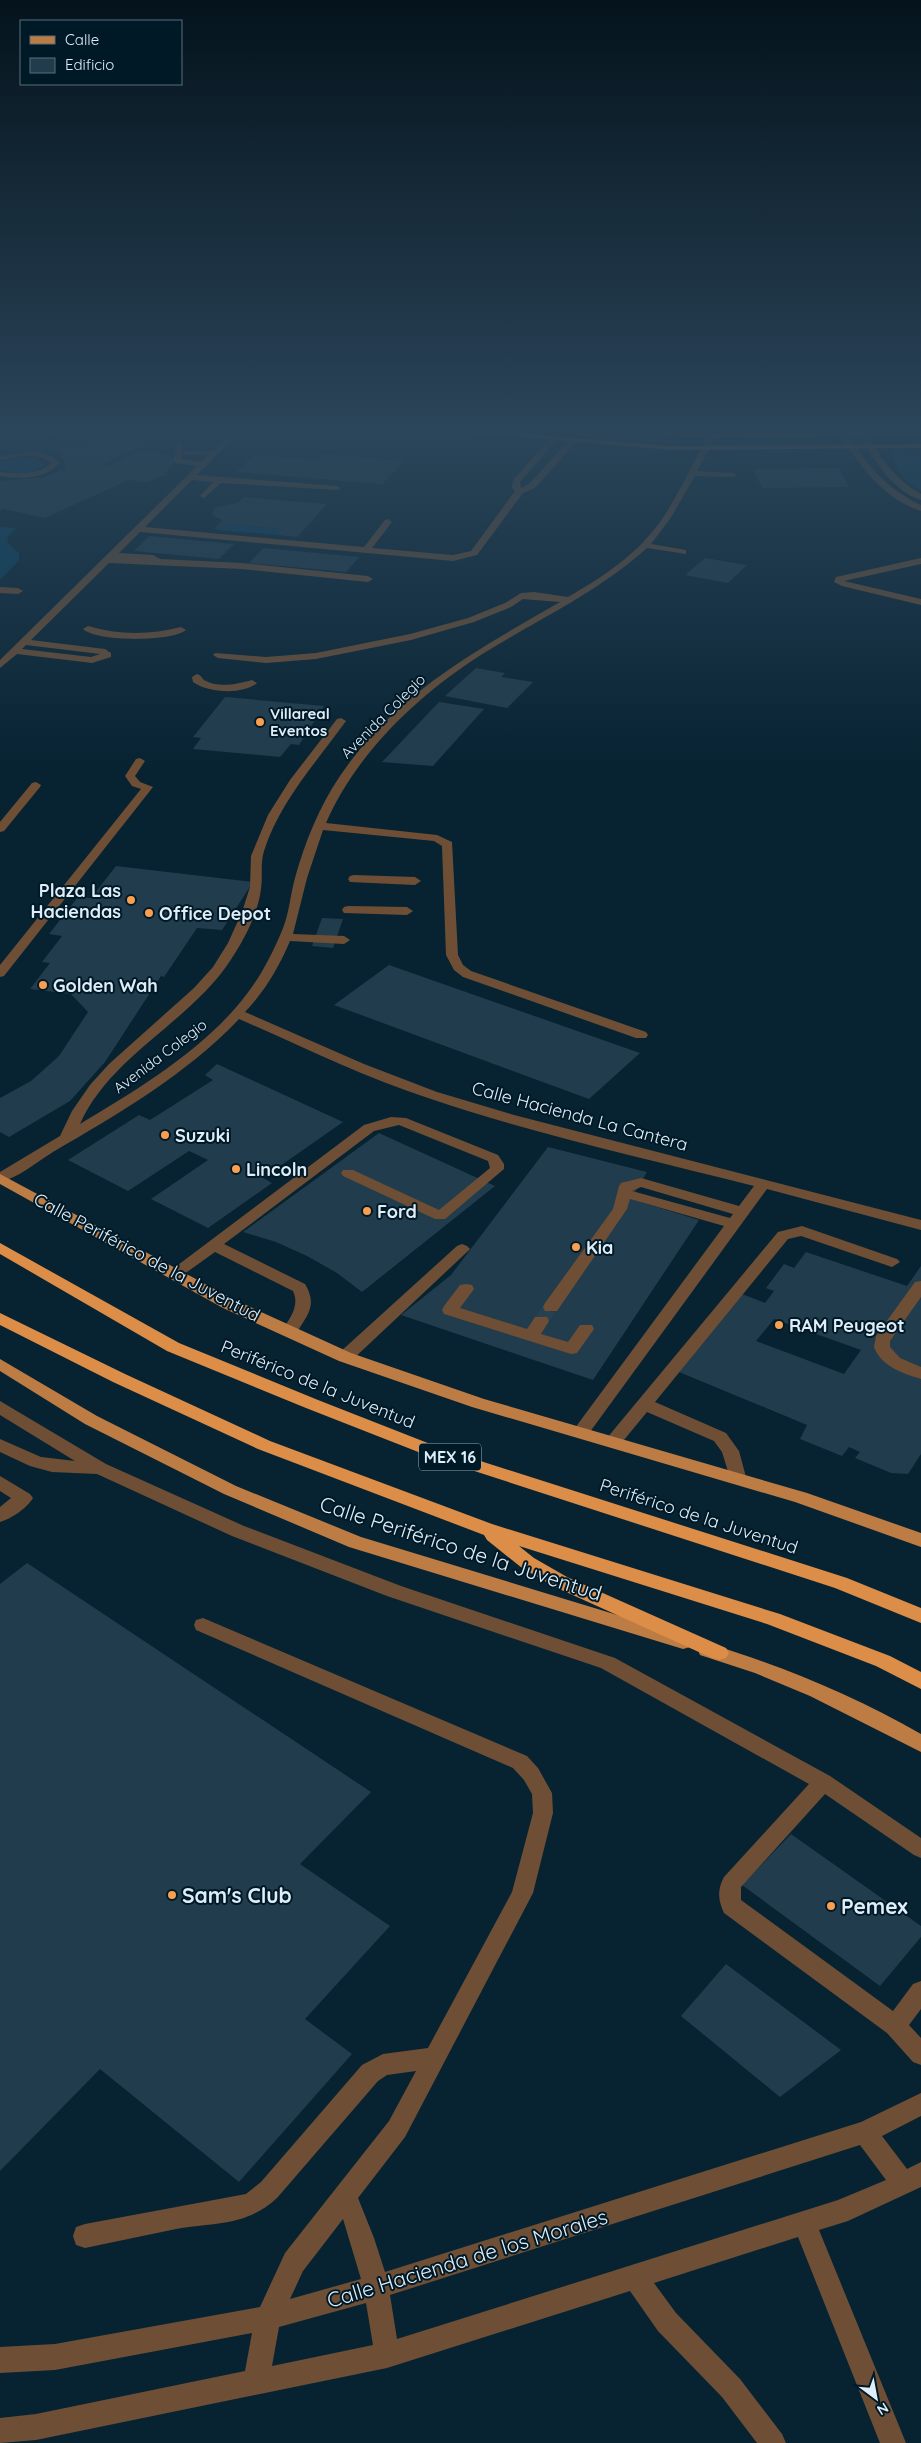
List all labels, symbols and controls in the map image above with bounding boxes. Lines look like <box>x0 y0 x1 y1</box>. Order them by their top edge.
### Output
legend <box>20 20 182 85</box>
text: Calle <box>65 30 99 49</box>
text: Edificio <box>65 55 114 74</box>
street label: Avenida Colegio <box>337 670 429 762</box>
place label: Villareal Eventos <box>270 704 330 740</box>
marker: Villareal Eventos <box>254 716 266 728</box>
place label: Plaza Las Haciendas <box>31 879 121 923</box>
marker: Plaza Las Haciendas <box>125 894 137 906</box>
place label: Office Depot <box>159 902 271 925</box>
marker: Office Depot <box>143 907 155 919</box>
place label: Golden Wah <box>53 974 158 997</box>
marker: Golden Wah <box>37 979 49 991</box>
street label: Avenida Colegio <box>110 1015 210 1097</box>
street label: Calle Hacienda La Cantera <box>470 1076 690 1156</box>
place label: Suzuki <box>175 1124 230 1147</box>
marker: Suzuki <box>159 1129 171 1141</box>
place label: Lincoln <box>246 1158 307 1181</box>
marker: Lincoln <box>230 1163 242 1175</box>
street label: Calle Periférico de la Juventud <box>30 1187 264 1327</box>
place label: Ford <box>377 1200 417 1223</box>
marker: Ford <box>361 1205 373 1217</box>
place label: Kia <box>586 1236 613 1259</box>
marker: Kia <box>570 1241 582 1253</box>
place label: RAM Peugeot <box>789 1314 905 1337</box>
marker: RAM Peugeot <box>773 1319 785 1331</box>
street label: Periférico de la Juventud <box>218 1335 418 1433</box>
road number: MEX 16 <box>419 1444 481 1470</box>
street label: Periférico de la Juventud <box>597 1473 801 1559</box>
street label: Calle Periférico de la Juventud <box>317 1490 605 1606</box>
place label: Sam's Club <box>182 1882 292 1908</box>
marker: Sam's Club <box>166 1889 178 1901</box>
place label: Pemex <box>841 1893 908 1919</box>
marker: Pemex <box>825 1900 837 1912</box>
street label: Calle Hacienda de los Morales <box>324 2203 610 2313</box>
north arrow <box>851 2373 901 2423</box>
text: N <box>874 2399 892 2419</box>

